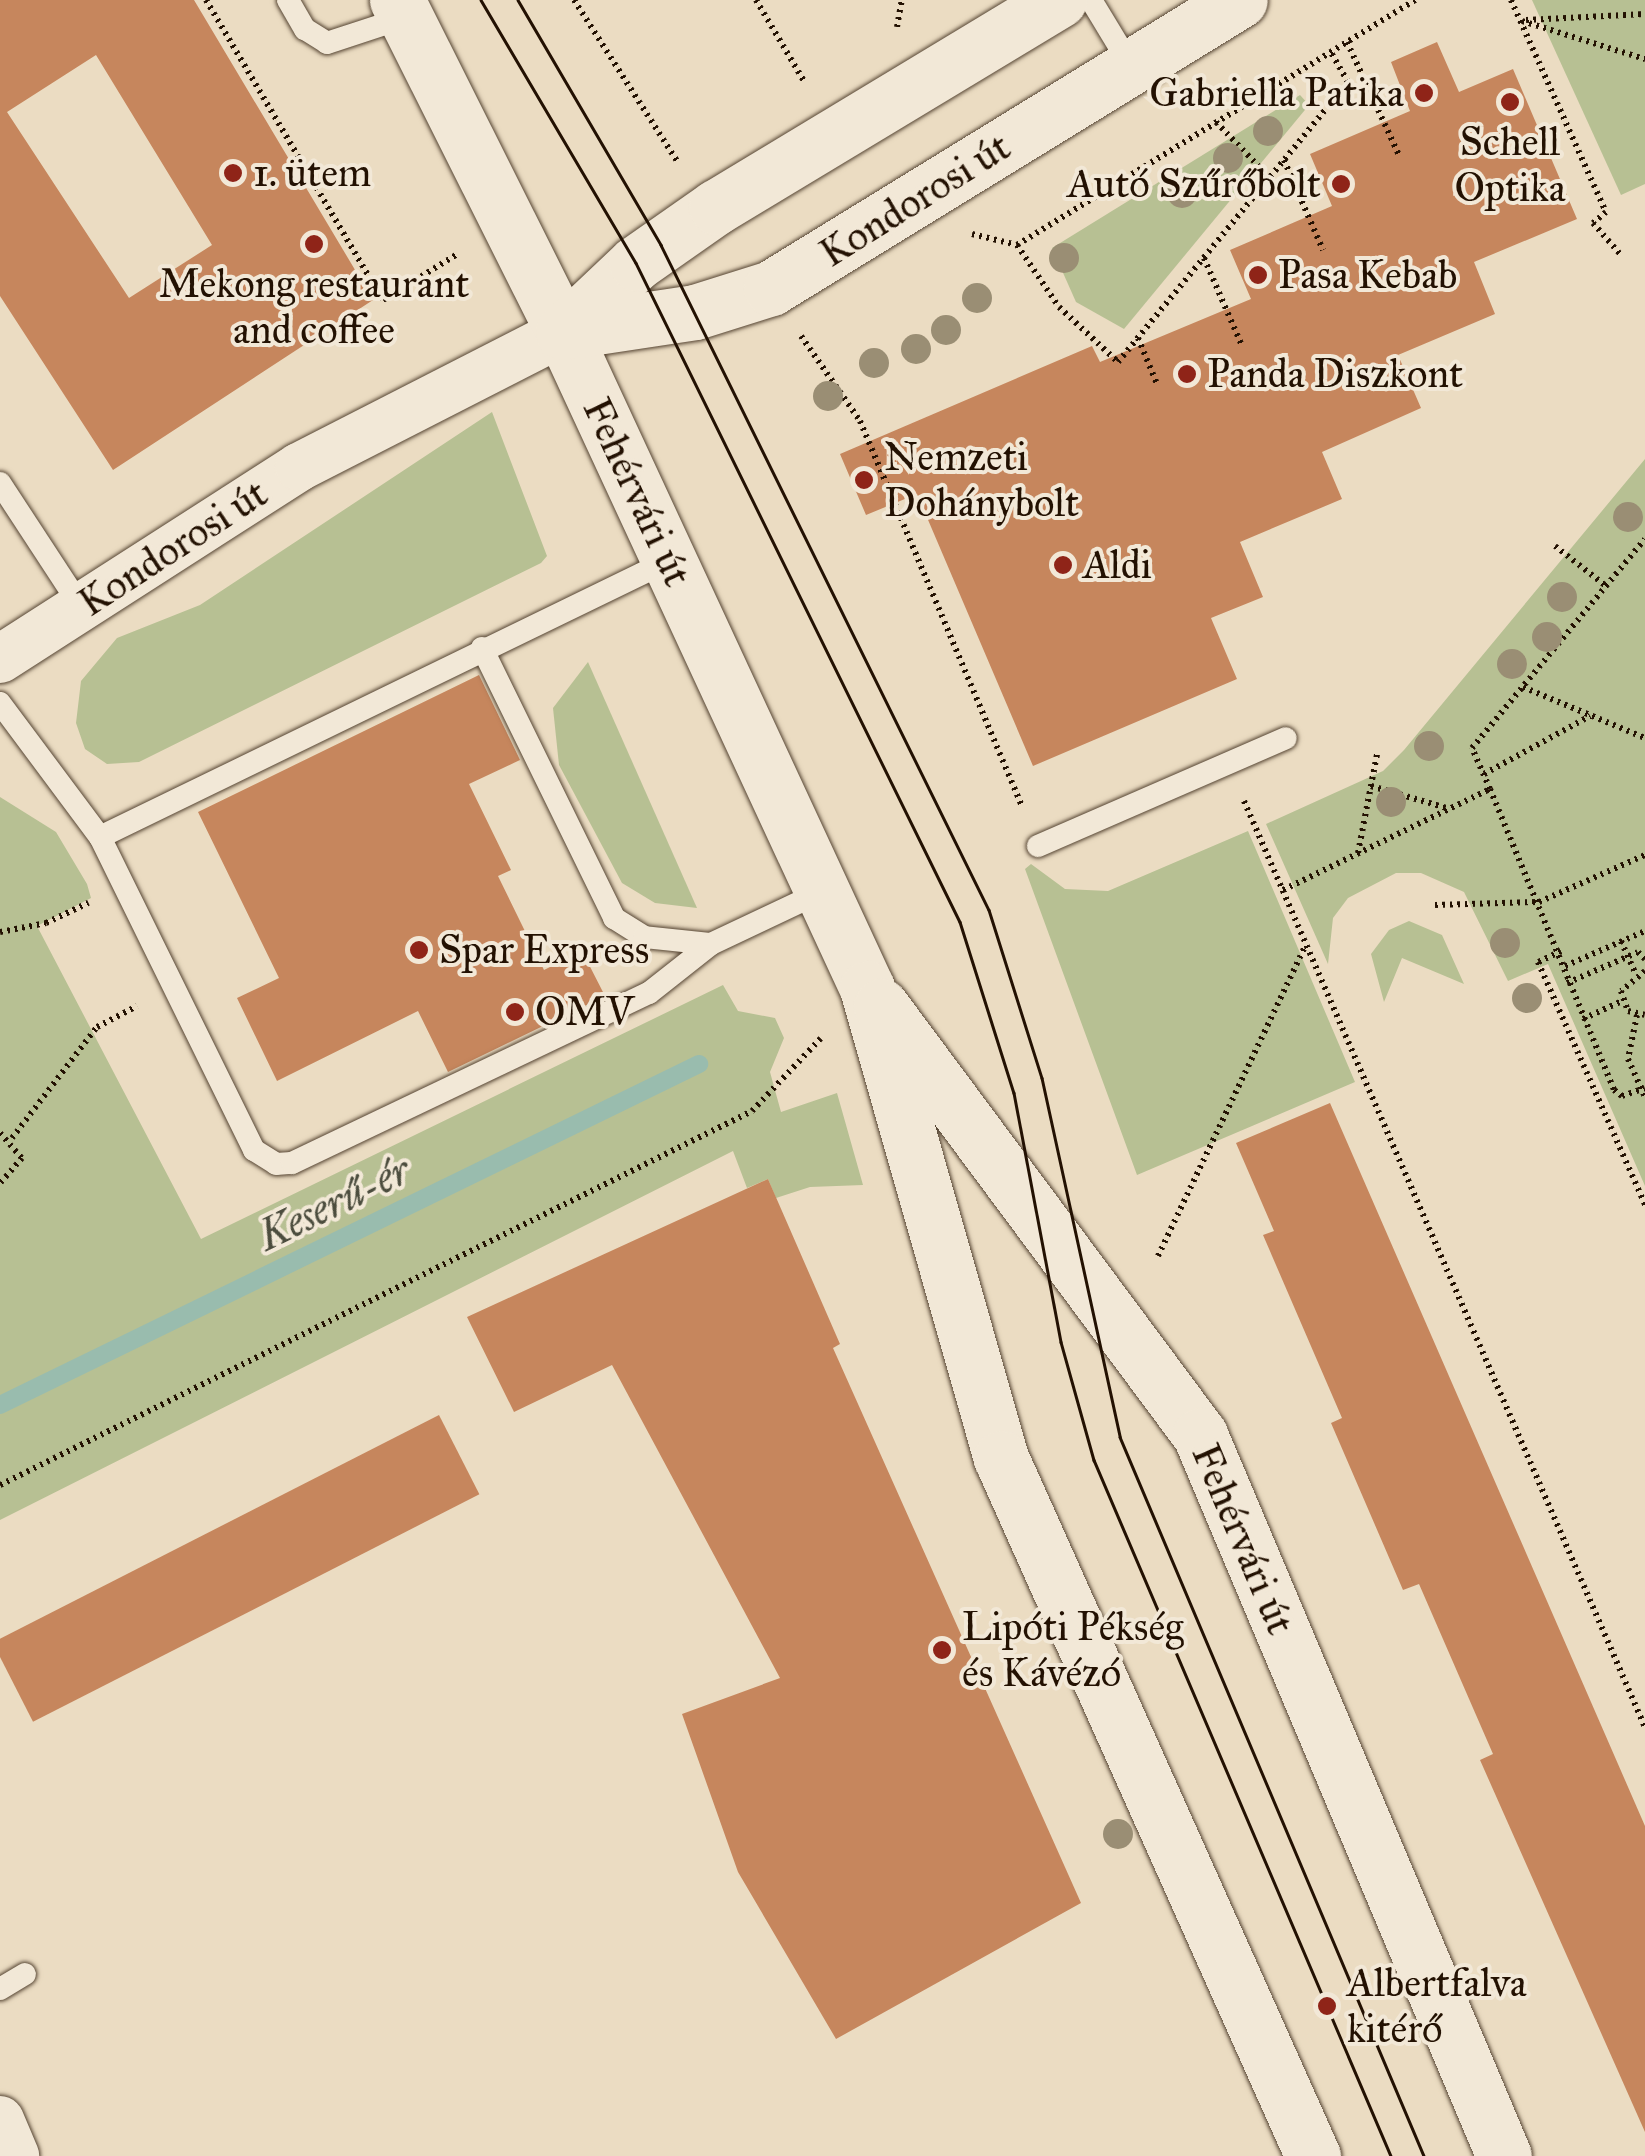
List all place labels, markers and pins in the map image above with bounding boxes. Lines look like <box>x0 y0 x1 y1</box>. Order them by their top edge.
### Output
place label: Gabriella Patika <box>1149 69 1404 117</box>
marker: Gabriella Patika <box>1413 82 1435 104</box>
marker: Schell Optika <box>1499 91 1521 113</box>
place label: Schell Optika <box>1454 118 1566 212</box>
place label: 1. ütem <box>253 149 371 197</box>
place label: Autó Szűrőbolt <box>1067 160 1321 208</box>
marker: 1. ütem <box>222 162 244 184</box>
marker: Autó Szűrőbolt <box>1330 173 1352 195</box>
marker: Mekong restaurant and coffee <box>303 233 325 255</box>
place label: Pasa Kebab <box>1278 251 1457 299</box>
place label: Mekong restaurant and coffee <box>159 260 469 354</box>
marker: Pasa Kebab <box>1247 264 1269 286</box>
place label: Panda Diszkont <box>1207 350 1463 398</box>
marker: Panda Diszkont <box>1176 363 1198 385</box>
place label: Nemzeti Dohánybolt <box>884 433 1079 527</box>
marker: Nemzeti Dohánybolt <box>853 469 875 491</box>
place label: Aldi <box>1083 541 1152 589</box>
marker: Aldi <box>1052 554 1074 576</box>
place label: Spar Express <box>439 926 649 974</box>
marker: Spar Express <box>408 939 430 961</box>
place label: OMV <box>535 988 634 1036</box>
marker: OMV <box>504 1001 526 1023</box>
place label: Lipóti Pékség és Kávézó <box>962 1603 1184 1697</box>
marker: Lipóti Pékség és Kávézó <box>931 1639 953 1661</box>
place label: Albertfalva kitérő <box>1347 1959 1527 2053</box>
marker: Albertfalva kitérő <box>1316 1995 1338 2017</box>

